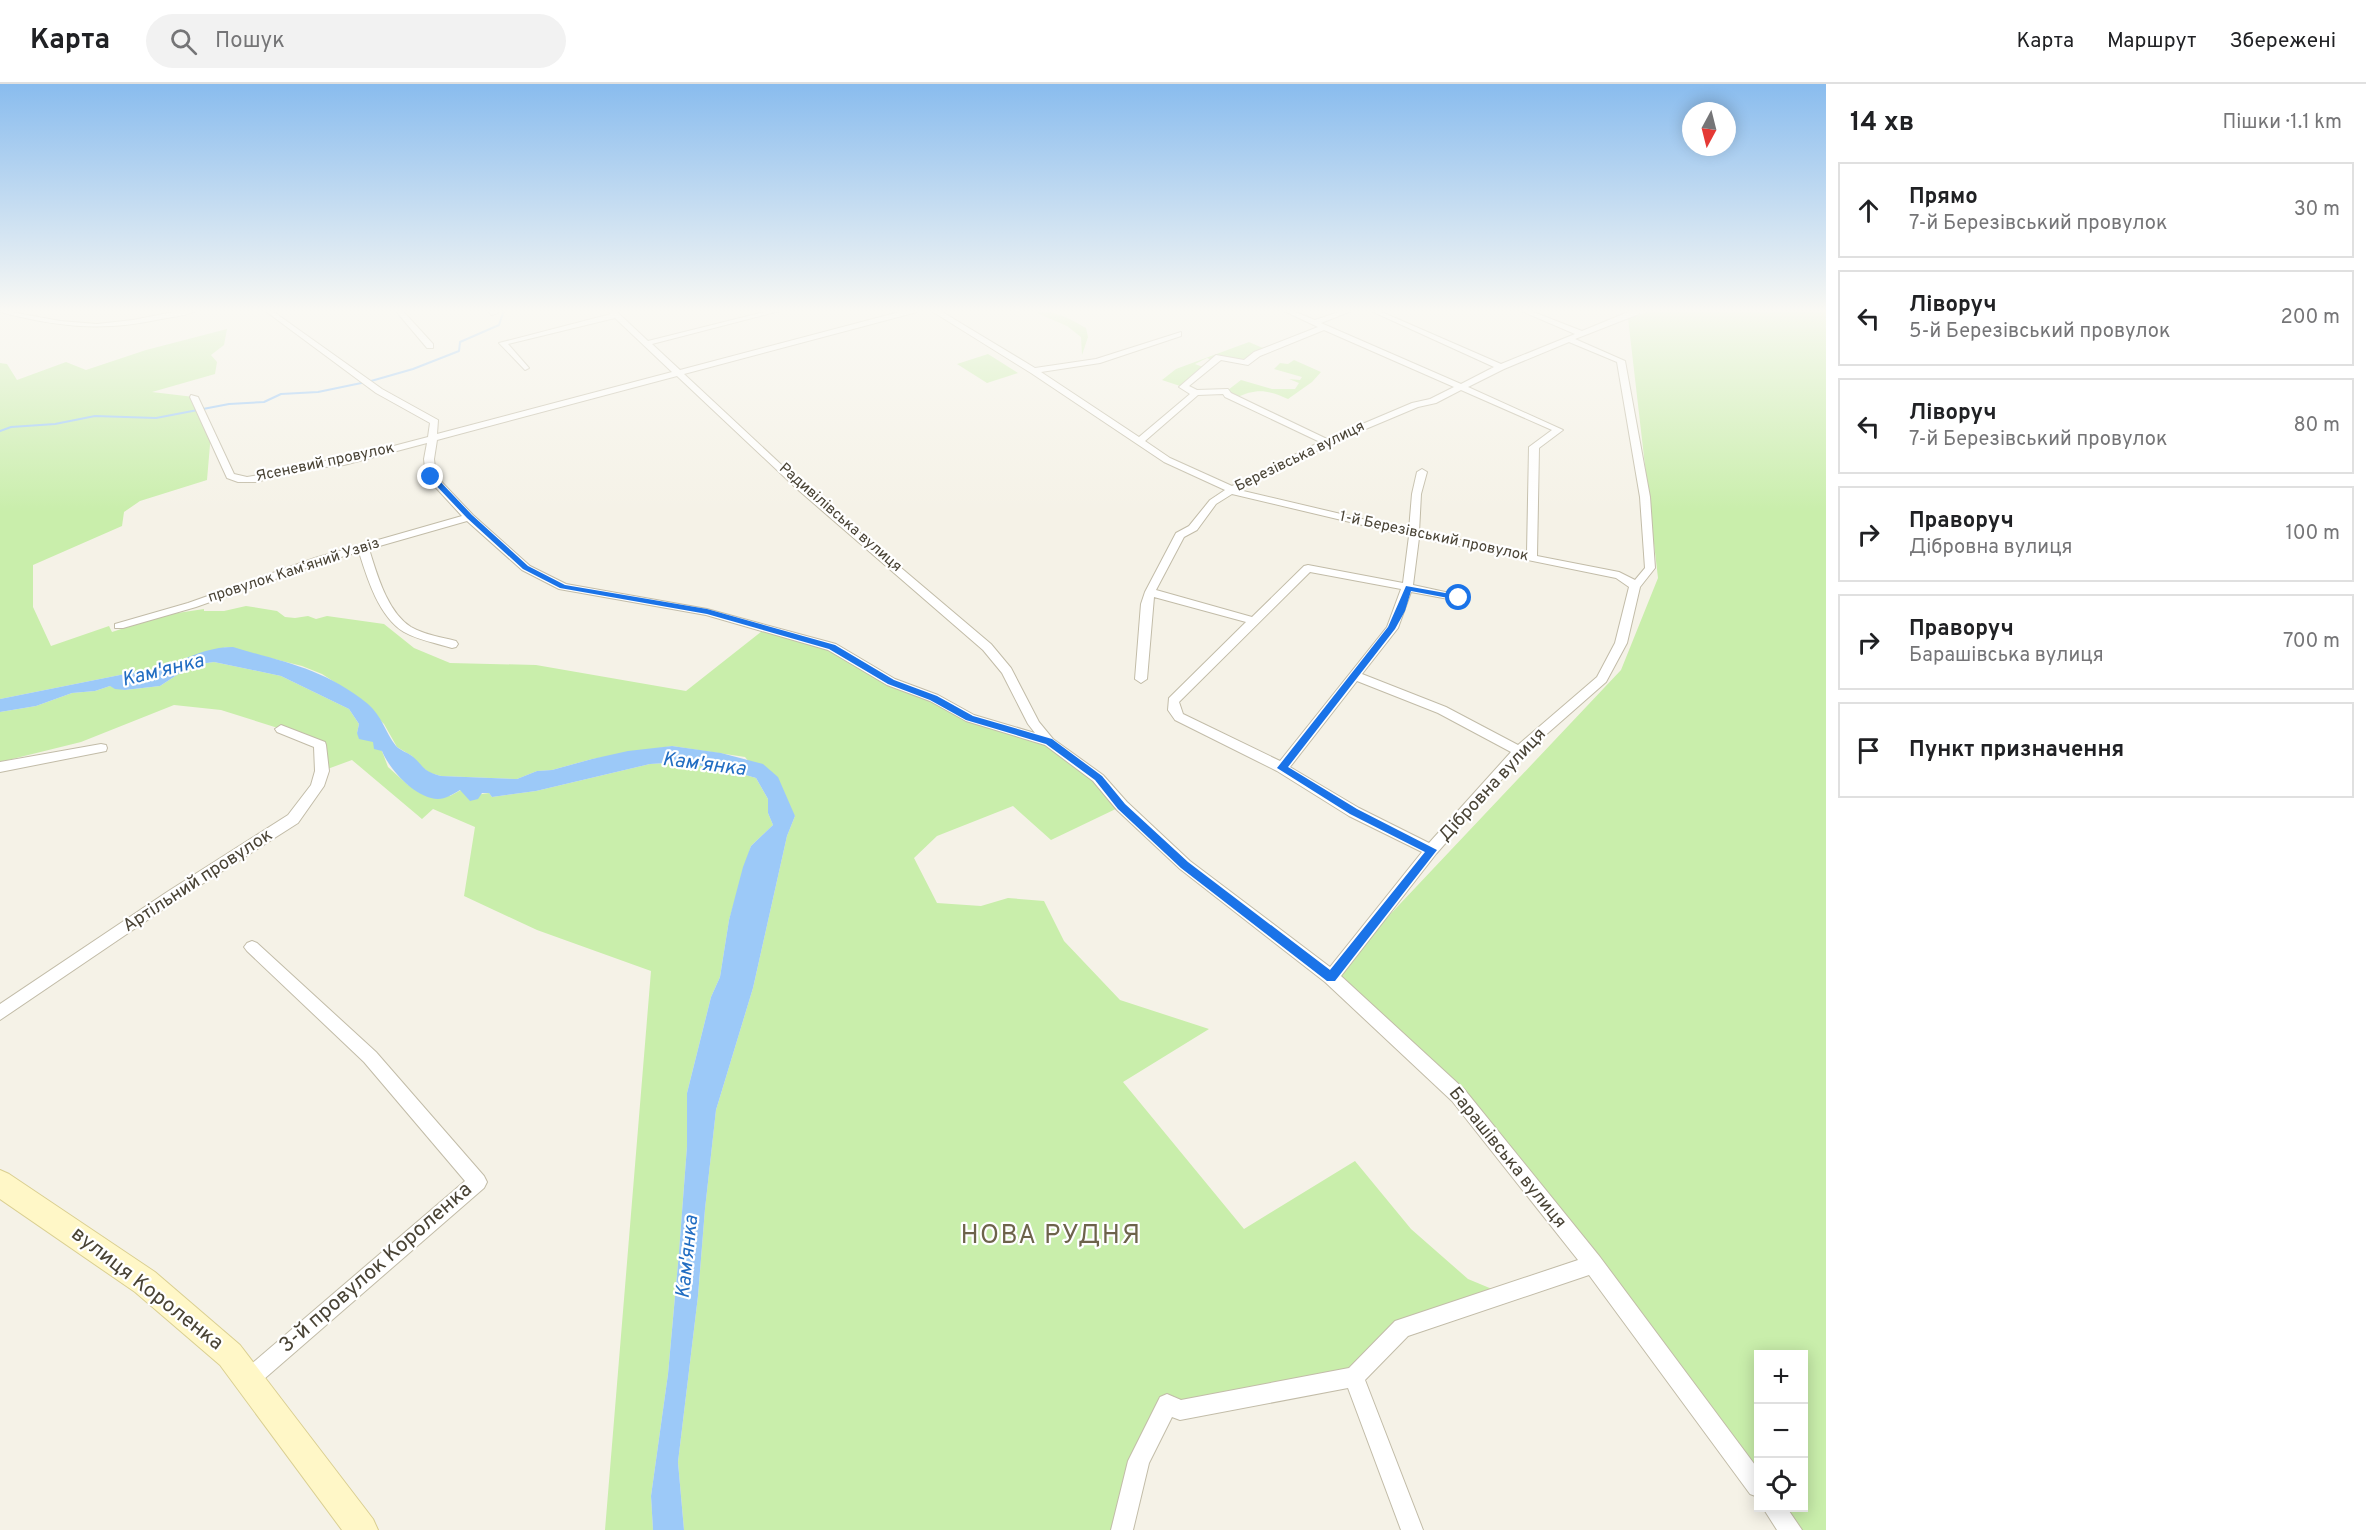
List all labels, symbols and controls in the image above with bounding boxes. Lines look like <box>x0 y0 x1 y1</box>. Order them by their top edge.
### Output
search box <box>146 14 566 68</box>
text: Карта <box>30 23 110 59</box>
icon: search <box>167 25 200 58</box>
text: Пошук <box>215 28 285 55</box>
text: Карта <box>2017 28 2074 55</box>
text: Маршрут <box>2107 28 2196 55</box>
text: Збережені <box>2229 28 2336 55</box>
north arrow <box>1682 102 1736 156</box>
text: 14 хв <box>1850 107 1914 140</box>
text: Пішки · 1.1 km <box>2222 110 2342 136</box>
text: Прямо <box>1909 184 1978 211</box>
icon: ahead <box>1852 194 1885 227</box>
text: 30 m <box>2294 197 2340 223</box>
text: 7-й Березівський провулок <box>1909 211 2167 237</box>
text: Ліворуч <box>1909 292 1997 319</box>
icon: left <box>1852 302 1885 335</box>
text: 200 m <box>2281 305 2340 331</box>
text: 5-й Березівський провулок <box>1909 319 2170 345</box>
text: Ліворуч <box>1909 400 1997 427</box>
icon: left <box>1852 410 1885 443</box>
text: 80 m <box>2294 413 2340 439</box>
street label: Березівська вулиця <box>1232 417 1368 497</box>
text: 7-й Березівський провулок <box>1909 427 2167 453</box>
street label: Ясеневий провулок <box>254 439 396 487</box>
street label: Радивілівська вулиця <box>775 459 905 577</box>
route end <box>417 463 443 489</box>
street label: 1-й Березівський провулок <box>1338 508 1530 566</box>
text: Праворуч <box>1909 508 2014 535</box>
icon: right <box>1852 518 1885 551</box>
text: 100 m <box>2285 521 2340 547</box>
street label: провулок Камʼяний Узвіз <box>206 534 382 608</box>
text: Дібровна вулиця <box>1909 535 2073 561</box>
route start <box>1445 584 1471 610</box>
text: Праворуч <box>1909 616 2014 643</box>
icon: right <box>1852 626 1885 659</box>
text: 700 m <box>2283 629 2340 655</box>
text: Барашівська вулиця <box>1909 643 2104 669</box>
water label: Кам'янка <box>119 648 207 694</box>
street label: Дібровна вулиця <box>1434 723 1552 847</box>
icon: arrive <box>1852 734 1885 767</box>
text: Пункт призначення <box>1909 737 2124 764</box>
water label: Кам'янка <box>661 747 748 783</box>
street label: Артільний провулок <box>119 824 277 938</box>
street label: Барашівська вулиця <box>1443 1083 1571 1233</box>
street label: 3-й провулок Короленка <box>274 1177 478 1359</box>
water label: Кам'янка <box>671 1213 705 1300</box>
district label: НОВА РУДНЯ <box>961 1220 1142 1253</box>
street label: вулиця Короленка <box>65 1221 229 1357</box>
map controls <box>1754 1350 1808 1512</box>
button: + <box>1754 1350 1808 1404</box>
button: − <box>1754 1404 1808 1458</box>
button: locate <box>1754 1458 1808 1512</box>

